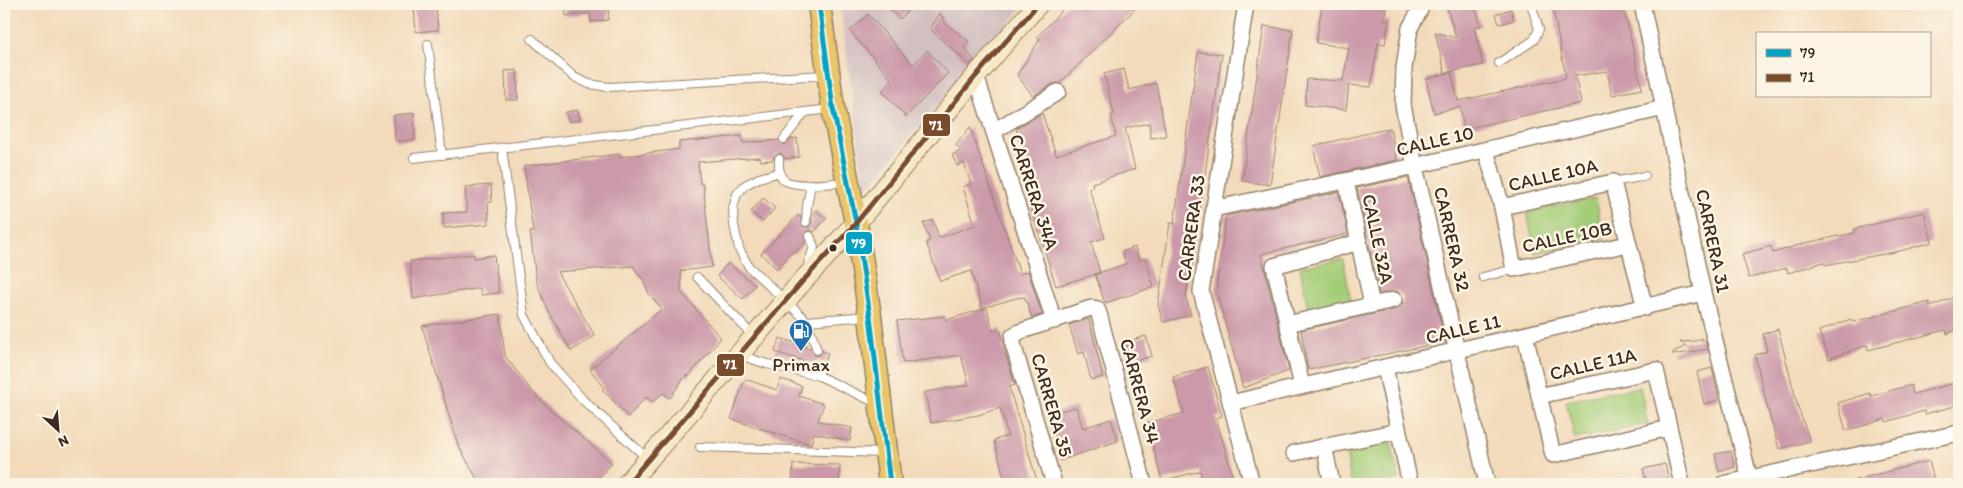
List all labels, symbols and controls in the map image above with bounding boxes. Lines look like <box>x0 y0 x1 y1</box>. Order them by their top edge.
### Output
legend <box>1756 32 1930 98</box>
text: 79 <box>1800 44 1815 62</box>
text: 71 <box>1800 68 1814 86</box>
line badge: 71 <box>922 113 951 137</box>
text: 71 <box>928 117 943 134</box>
street label: CALLE 10 <box>1394 121 1476 161</box>
street label: CARRERA 34A <box>1004 131 1064 253</box>
street label: CALLE 10A <box>1506 154 1600 196</box>
street label: CARRERA 33 <box>1172 173 1210 283</box>
street label: CARRERA 32 <box>1429 184 1475 294</box>
street label: CARRERA 31 <box>1691 187 1735 295</box>
street label: CALLE 32A <box>1357 192 1399 286</box>
street label: CALLE 10B <box>1520 216 1614 258</box>
line badge: 79 <box>845 231 873 255</box>
text: 79 <box>851 235 866 252</box>
unlabelled marker <box>828 243 838 253</box>
street label: CALLE 11 <box>1423 309 1503 349</box>
fuel station icon: Primax <box>788 318 814 352</box>
street label: CARRERA 34 <box>1115 336 1165 446</box>
street label: CALLE 11A <box>1547 343 1639 385</box>
street label: CARRERA 35 <box>1026 351 1078 459</box>
line badge: 71 <box>716 353 745 377</box>
place label: Primax <box>772 353 830 376</box>
text: 71 <box>722 356 737 373</box>
north arrow <box>32 406 82 456</box>
text: N <box>56 432 71 451</box>

